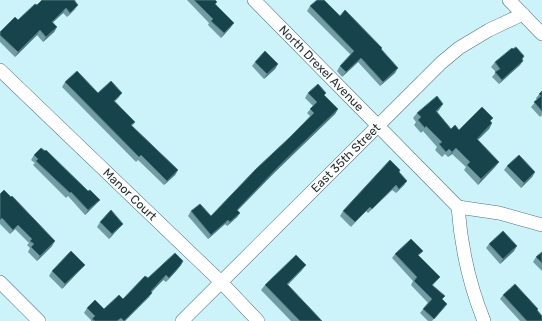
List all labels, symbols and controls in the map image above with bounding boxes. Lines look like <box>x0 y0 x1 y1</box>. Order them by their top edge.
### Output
street label: North Drexel Avenue <box>276 23 367 114</box>
street label: East 35th Street <box>308 120 383 195</box>
street label: Manor Court <box>100 166 160 224</box>

